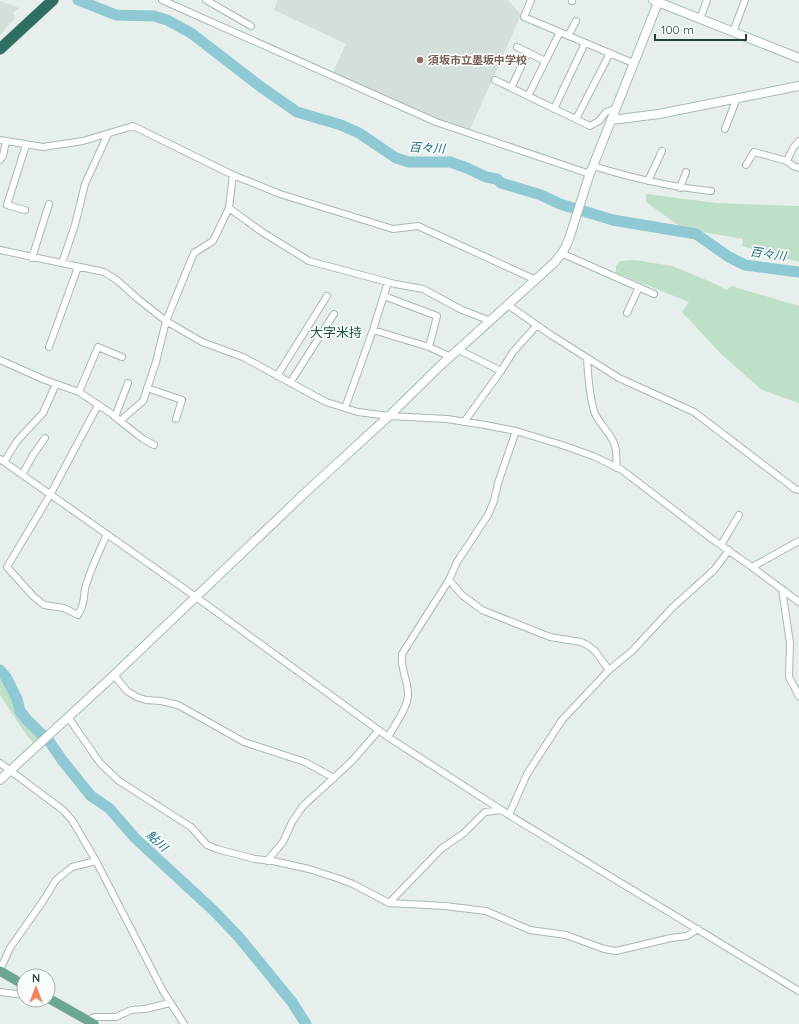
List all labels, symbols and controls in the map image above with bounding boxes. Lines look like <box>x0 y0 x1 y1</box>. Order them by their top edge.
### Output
scale bar <box>655 16 746 42</box>
text: 100 m <box>661 22 694 37</box>
place label: 須坂市立墨坂中学校 <box>428 53 527 67</box>
marker: 須坂市立墨坂中学校 <box>415 55 425 65</box>
water label: 百々川 <box>409 139 447 156</box>
water label: 百々川 <box>749 244 789 264</box>
district label: 大字米持 <box>310 324 362 340</box>
water label: 鮎川 <box>143 827 173 856</box>
north arrow <box>16 968 56 1008</box>
text: N <box>32 971 40 985</box>

